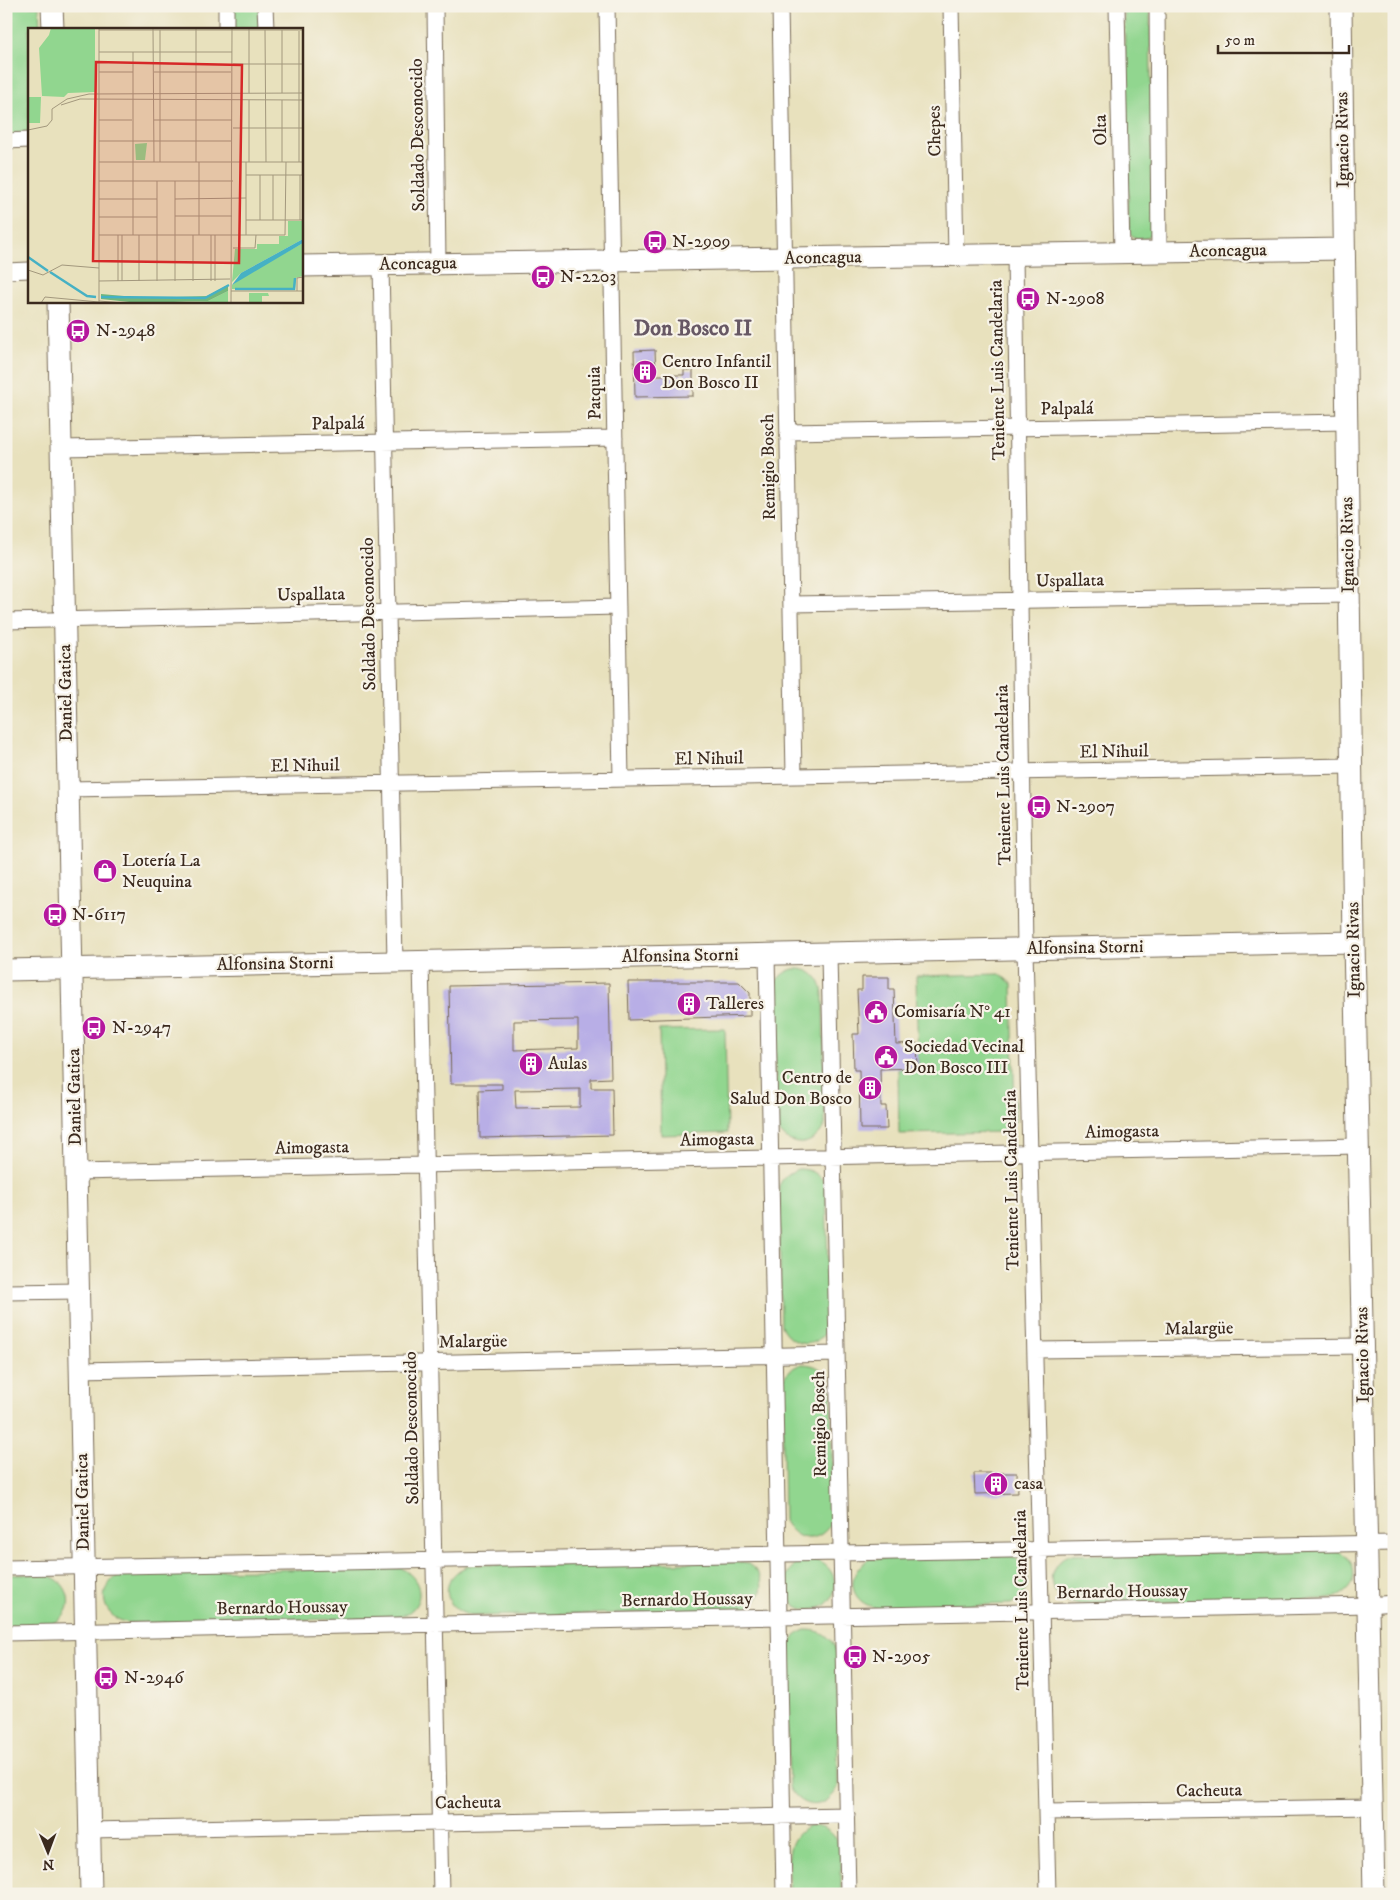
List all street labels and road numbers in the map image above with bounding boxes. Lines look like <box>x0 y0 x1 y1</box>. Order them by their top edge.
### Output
street label: Soldado Desconocido <box>406 58 430 212</box>
street label: Ignacio Rivas <box>1331 92 1355 188</box>
street label: Chepes <box>924 105 946 157</box>
street label: Olta <box>1090 114 1112 146</box>
street label: Aconcagua <box>1189 239 1267 263</box>
street label: Aconcagua <box>784 246 862 270</box>
street label: Aconcagua <box>379 252 457 276</box>
street label: Teniente Luis Candelaria <box>985 279 1011 461</box>
street label: Patquia <box>584 366 606 420</box>
street label: Palpalá <box>1040 398 1094 420</box>
street label: Palpalá <box>311 413 365 435</box>
street label: Remigio Bosch <box>757 413 781 521</box>
street label: Ignacio Rivas <box>1336 497 1360 593</box>
street label: Soldado Desconocido <box>357 537 381 691</box>
street label: Uspallata <box>1036 569 1105 593</box>
street label: Uspallata <box>277 583 346 607</box>
street label: Daniel Gatica <box>54 644 78 742</box>
street label: Teniente Luis Candelaria <box>991 684 1017 866</box>
street label: El Nihuil <box>1079 740 1149 764</box>
street label: El Nihuil <box>674 747 744 771</box>
street label: El Nihuil <box>270 754 340 778</box>
street label: Ignacio Rivas <box>1342 902 1366 998</box>
street label: Alfonsina Storni <box>1026 936 1144 960</box>
street label: Alfonsina Storni <box>621 944 739 968</box>
street label: Alfonsina Storni <box>216 952 334 976</box>
street label: Daniel Gatica <box>63 1048 87 1146</box>
street label: Teniente Luis Candelaria <box>999 1089 1025 1271</box>
street label: Aimogasta <box>1085 1120 1160 1144</box>
street label: Aimogasta <box>680 1128 755 1152</box>
street label: Aimogasta <box>275 1136 350 1160</box>
street label: Ignacio Rivas <box>1351 1307 1375 1403</box>
street label: Malargüe <box>1164 1317 1234 1341</box>
street label: Malargüe <box>438 1330 508 1354</box>
street label: Soldado Desconocido <box>400 1351 424 1505</box>
street label: Remigio Bosch <box>808 1370 832 1478</box>
street label: Daniel Gatica <box>71 1453 95 1551</box>
street label: Teniente Luis Candelaria <box>1009 1509 1035 1691</box>
street label: Bernardo Houssay <box>1056 1580 1188 1604</box>
street label: Bernardo Houssay <box>621 1588 753 1612</box>
street label: Bernardo Houssay <box>216 1596 348 1620</box>
street label: Cacheuta <box>1176 1779 1243 1803</box>
street label: Cacheuta <box>435 1791 502 1815</box>

